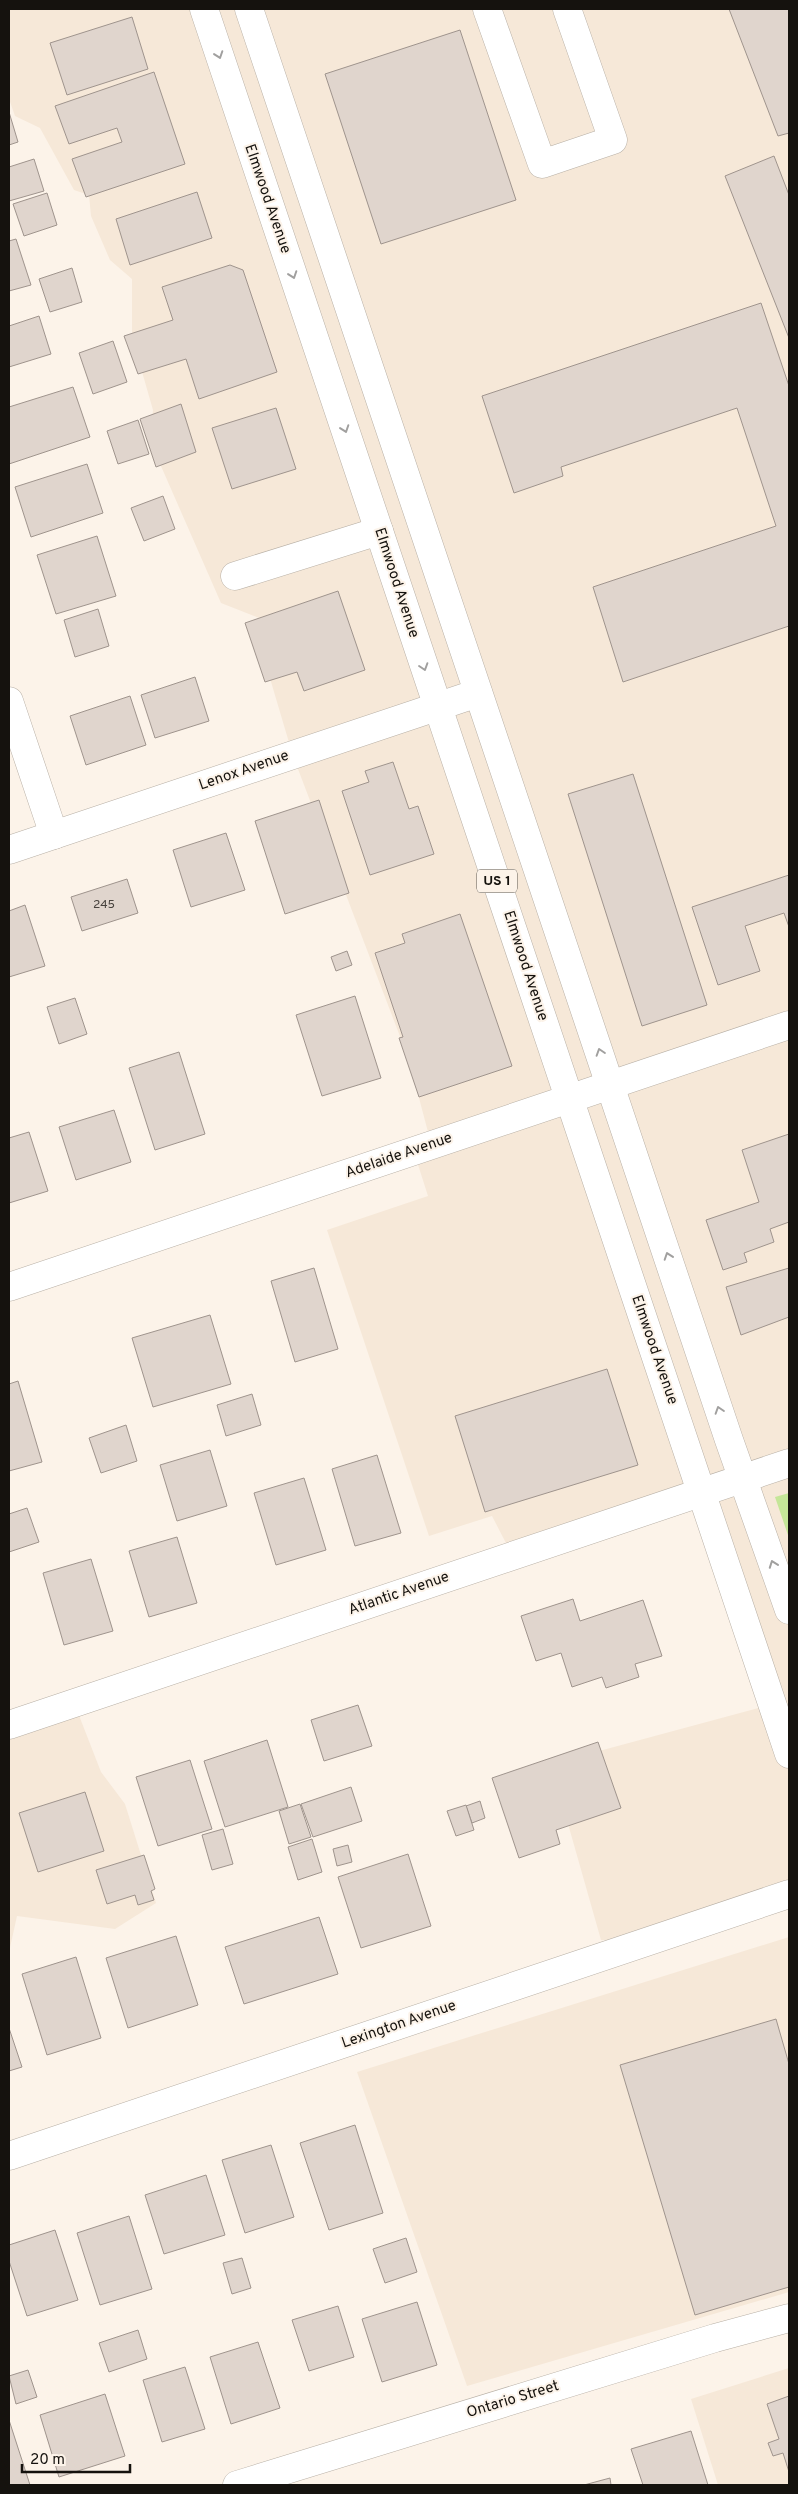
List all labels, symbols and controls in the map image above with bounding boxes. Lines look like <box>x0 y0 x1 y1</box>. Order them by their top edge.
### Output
one-way arrow <box>213 50 223 59</box>
street label: Elmwood Avenue <box>239 142 295 256</box>
one-way arrow <box>287 271 297 279</box>
one-way arrow <box>339 425 349 433</box>
street label: Elmwood Avenue <box>369 525 423 641</box>
one-way arrow <box>418 662 428 670</box>
street label: Lenox Avenue <box>196 747 292 795</box>
road number: US 1 <box>477 869 517 892</box>
house number: 245 <box>93 897 115 913</box>
street label: Elmwood Avenue <box>498 908 552 1024</box>
one-way arrow <box>595 1049 605 1057</box>
street label: Adelaide Avenue <box>343 1129 455 1183</box>
one-way arrow <box>664 1253 674 1261</box>
street label: Elmwood Avenue <box>626 1293 682 1407</box>
one-way arrow <box>715 1407 725 1415</box>
one-way arrow <box>769 1560 779 1569</box>
street label: Atlantic Avenue <box>346 1568 452 1620</box>
street label: Lexington Avenue <box>339 1996 459 2054</box>
street label: Ontario Street <box>465 2377 561 2423</box>
scale bar <box>22 2442 130 2474</box>
text: 20 m <box>30 2451 65 2470</box>

